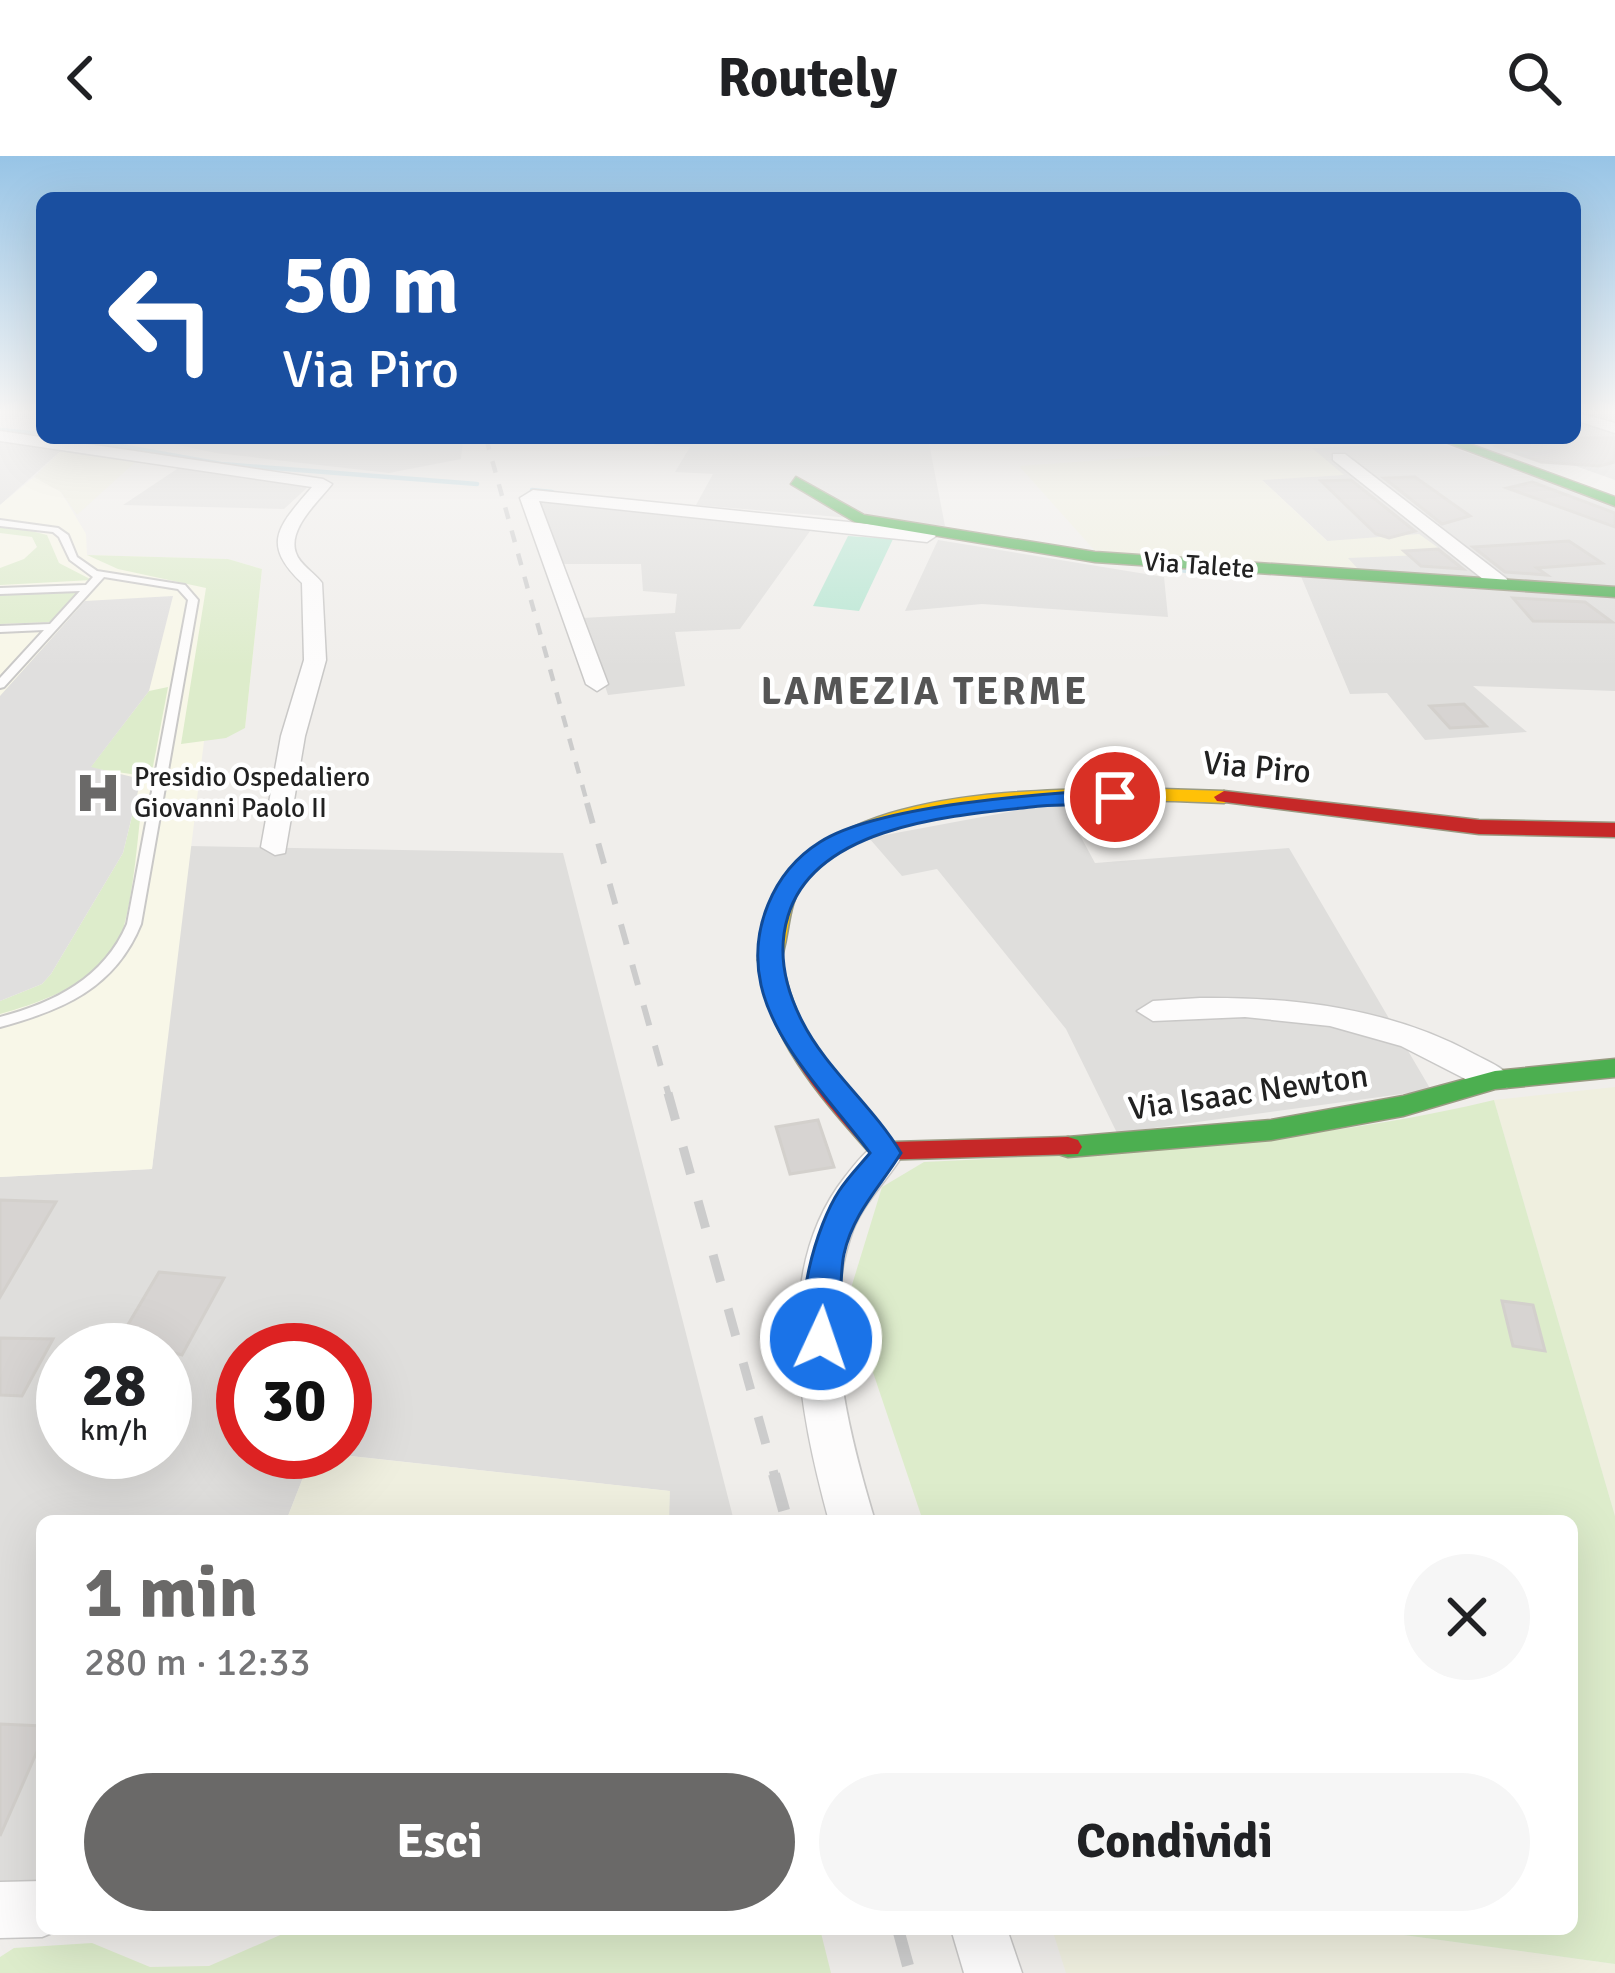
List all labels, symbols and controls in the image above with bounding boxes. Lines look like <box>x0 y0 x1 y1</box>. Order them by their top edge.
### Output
icon: back <box>48 45 114 111</box>
text: Routely <box>718 45 897 112</box>
icon: search <box>1501 45 1567 111</box>
text: 50 m <box>282 233 459 337</box>
icon: left <box>84 240 240 396</box>
text: Via Piro <box>282 336 459 403</box>
street label: Via Talete <box>1142 545 1256 586</box>
district label: LAMEZIA TERME <box>761 667 1089 715</box>
street label: Via Piro <box>1201 742 1313 793</box>
pin <box>1064 746 1166 848</box>
place label: Presidio Ospedaliero Giovanni Paolo II <box>134 761 370 825</box>
icon: arrive <box>1082 764 1148 830</box>
hospital icon: Presidio Ospedaliero Giovanni Paolo II <box>73 768 123 818</box>
street label: Via Isaac Newton <box>1126 1055 1371 1130</box>
position arrow <box>758 1276 884 1402</box>
speed limit sign: 30 <box>216 1323 372 1479</box>
text: 28 <box>82 1349 146 1423</box>
text: km/h <box>80 1412 148 1449</box>
text: 1 min <box>84 1548 258 1637</box>
button: close <box>1404 1554 1530 1680</box>
text: 280 m · 12:33 <box>84 1638 311 1686</box>
button: Esci <box>84 1773 795 1911</box>
button: Condividi <box>819 1773 1530 1911</box>

